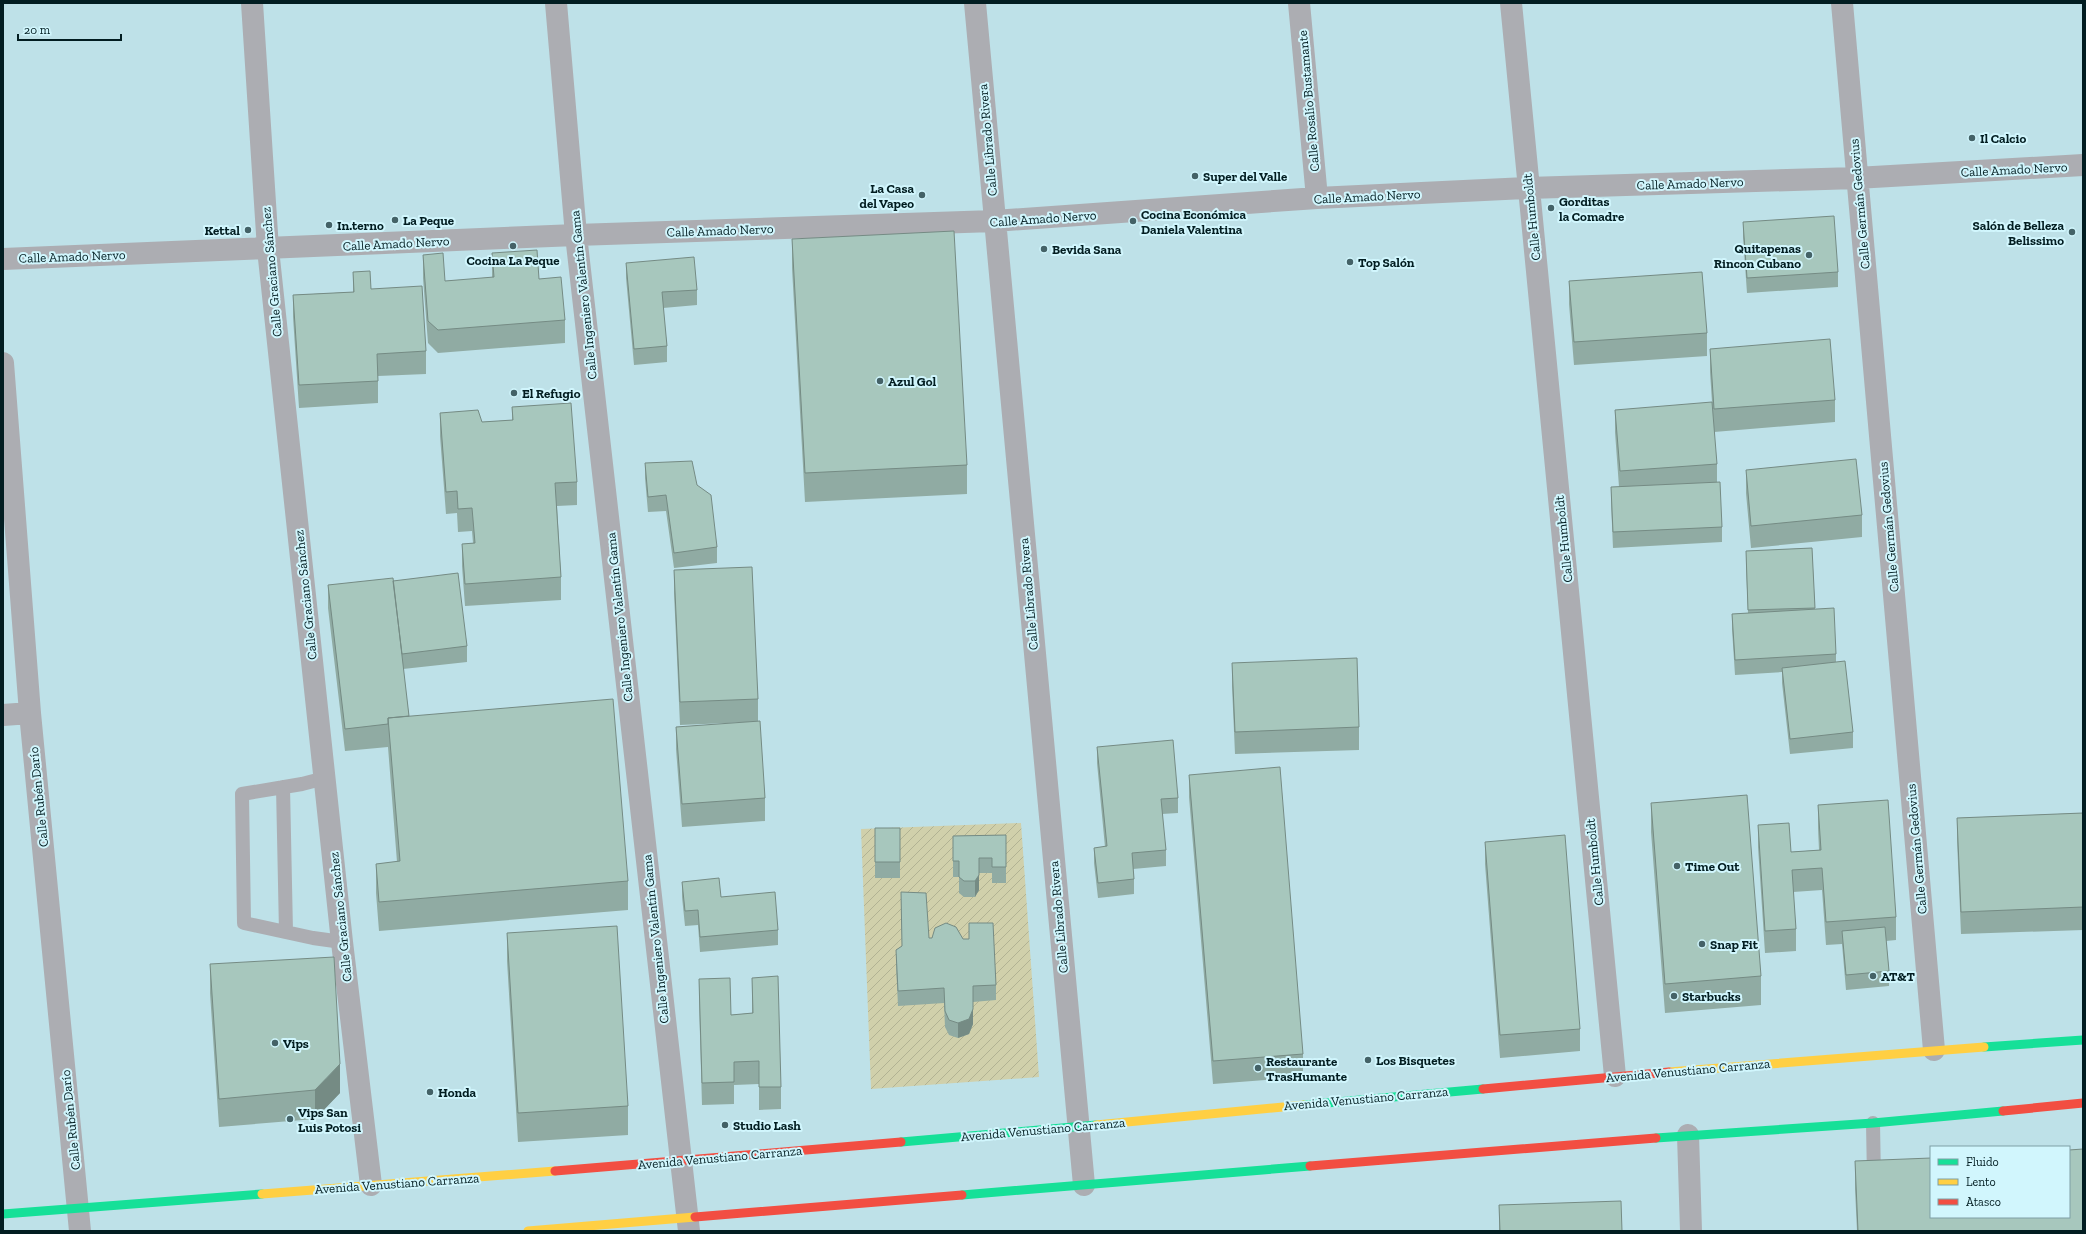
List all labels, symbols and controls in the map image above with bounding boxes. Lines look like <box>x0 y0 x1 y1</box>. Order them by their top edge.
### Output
scale bar <box>18 16 121 42</box>
text: 20 m <box>24 23 51 37</box>
street label: Calle Rosalío Bustamante <box>1295 30 1322 172</box>
street label: Calle Librado Rivera <box>975 83 1000 197</box>
place label: Il Calcio <box>1980 131 2026 146</box>
marker: Il Calcio <box>1967 133 1977 143</box>
street label: Calle Germán Gedovius <box>1846 138 1873 270</box>
street label: Calle Amado Nervo <box>1960 159 2068 180</box>
place label: Super del Valle <box>1203 169 1288 184</box>
marker: Super del Valle <box>1190 171 1200 181</box>
street label: Calle Humboldt <box>1519 172 1544 261</box>
street label: Calle Amado Nervo <box>1636 174 1744 193</box>
place label: La Casa del Vapeo <box>860 181 914 211</box>
street label: Calle Amado Nervo <box>1313 186 1421 207</box>
marker: La Casa del Vapeo <box>917 190 927 200</box>
place label: Gorditas la Comadre <box>1559 194 1625 224</box>
marker: Gorditas la Comadre <box>1546 203 1556 213</box>
street label: Calle Graciano Sánchez <box>258 206 285 338</box>
street label: Calle Amado Nervo <box>989 207 1097 230</box>
place label: Cocina Económica Daniela Valentina <box>1141 207 1246 237</box>
street label: Calle Ingeniero Valentín Gama <box>567 209 600 380</box>
place label: La Peque <box>403 213 455 228</box>
marker: La Peque <box>390 215 400 225</box>
marker: Cocina Económica Daniela Valentina <box>1128 216 1138 226</box>
place label: In.terno <box>337 218 384 233</box>
place label: Salón de Belleza Belissimo <box>1973 218 2064 248</box>
marker: In.terno <box>324 220 334 230</box>
street label: Calle Amado Nervo <box>666 221 774 240</box>
place label: Kettal <box>204 223 240 238</box>
marker: Kettal <box>243 225 253 235</box>
marker: Salón de Belleza Belissimo <box>2067 227 2077 237</box>
street label: Calle Amado Nervo <box>342 233 450 254</box>
marker: Cocina La Peque <box>508 241 518 251</box>
place label: Quitapenas Rincon Cubano <box>1714 241 1801 271</box>
place label: Bevida Sana <box>1052 242 1122 257</box>
marker: Bevida Sana <box>1039 244 1049 254</box>
street label: Calle Amado Nervo <box>18 247 126 266</box>
marker: Quitapenas Rincon Cubano <box>1804 250 1814 260</box>
place label: Cocina La Peque <box>466 253 560 268</box>
place label: Top Salón <box>1358 255 1415 270</box>
marker: Top Salón <box>1345 257 1355 267</box>
place label: Azul Gol <box>888 374 937 389</box>
marker: Azul Gol <box>875 376 885 386</box>
place label: El Refugio <box>522 386 581 401</box>
marker: El Refugio <box>509 388 519 398</box>
street label: Calle Germán Gedovius <box>1875 461 1902 593</box>
street label: Calle Humboldt <box>1551 494 1576 583</box>
street label: Calle Graciano Sánchez <box>291 529 320 661</box>
street label: Calle Ingeniero Valentín Gama <box>603 531 636 702</box>
street label: Calle Librado Rivera <box>1016 537 1041 651</box>
street label: Calle Rubén Darío <box>26 746 51 848</box>
street label: Calle Germán Gedovius <box>1903 783 1930 915</box>
street label: Calle Humboldt <box>1582 817 1607 906</box>
street label: Calle Graciano Sánchez <box>326 851 355 983</box>
street label: Calle Ingeniero Valentín Gama <box>639 853 672 1024</box>
place label: Time Out <box>1685 859 1740 874</box>
street label: Calle Librado Rivera <box>1046 860 1071 974</box>
marker: Time Out <box>1672 861 1682 871</box>
place label: Snap Fit <box>1710 937 1759 952</box>
marker: Snap Fit <box>1697 939 1707 949</box>
place label: AT&T <box>1881 969 1915 984</box>
marker: AT&T <box>1868 971 1878 981</box>
place label: Starbucks <box>1682 989 1741 1004</box>
marker: Starbucks <box>1669 991 1679 1001</box>
place label: Vips <box>283 1036 309 1051</box>
marker: Vips <box>270 1038 280 1048</box>
place label: Los Bisquetes <box>1376 1053 1455 1068</box>
place label: Restaurante TrasHumante <box>1266 1054 1348 1084</box>
marker: Los Bisquetes <box>1363 1055 1373 1065</box>
street label: Avenida Venustiano Carranza <box>1605 1056 1772 1085</box>
marker: Restaurante TrasHumante <box>1253 1063 1263 1073</box>
street label: Calle Rubén Darío <box>58 1069 83 1171</box>
street label: Avenida Venustiano Carranza <box>1283 1084 1450 1113</box>
place label: Honda <box>438 1085 477 1100</box>
marker: Honda <box>425 1087 435 1097</box>
place label: Vips San Luis Potosi <box>298 1105 361 1135</box>
marker: Vips San Luis Potosi <box>285 1114 295 1124</box>
street label: Avenida Venustiano Carranza <box>960 1115 1127 1144</box>
place label: Studio Lash <box>733 1118 801 1133</box>
marker: Studio Lash <box>720 1120 730 1130</box>
street label: Avenida Venustiano Carranza <box>637 1143 804 1172</box>
legend <box>1930 1146 2070 1218</box>
text: Fluido <box>1966 1155 1999 1169</box>
street label: Avenida Venustiano Carranza <box>314 1170 481 1197</box>
text: Lento <box>1966 1175 1996 1189</box>
text: Atasco <box>1966 1195 2001 1209</box>

